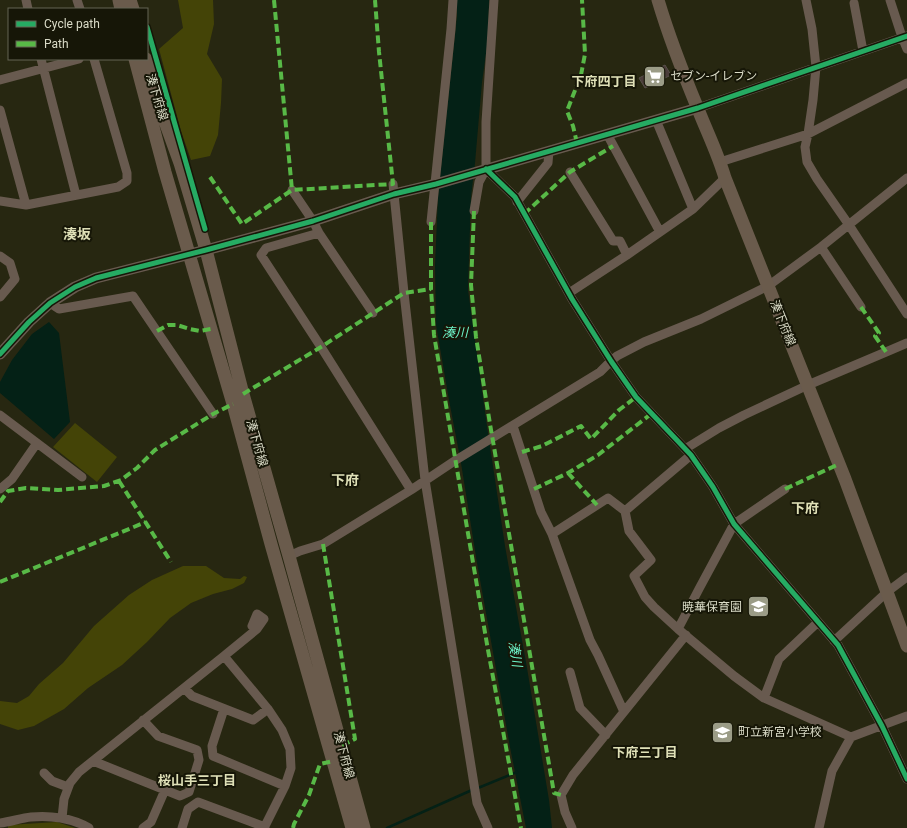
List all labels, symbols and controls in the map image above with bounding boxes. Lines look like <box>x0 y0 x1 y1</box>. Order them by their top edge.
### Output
legend <box>8 8 148 60</box>
text: Cycle path <box>44 17 100 31</box>
text: Path <box>44 37 69 51</box>
supermarket icon: セブン-イレブン <box>642 63 668 89</box>
place label: セブン-イレブン <box>670 69 757 83</box>
street label: 湊下府線 <box>143 72 171 122</box>
district label: 下府四丁目 <box>571 74 637 89</box>
district label: 湊坂 <box>63 226 91 242</box>
street label: 湊下府線 <box>768 298 798 348</box>
water label: 湊川 <box>442 325 470 340</box>
street label: 湊下府線 <box>244 418 270 468</box>
district label: 下府 <box>331 472 359 488</box>
district label: 下府 <box>791 500 819 516</box>
school or university icon: 暁華保育園 <box>745 594 771 620</box>
place label: 暁華保育園 <box>682 600 742 614</box>
water label: 湊川 <box>506 640 525 670</box>
school or university icon: 町立新宮小学校 <box>710 719 736 745</box>
place label: 町立新宮小学校 <box>738 725 822 739</box>
street label: 湊下府線 <box>331 730 357 780</box>
district label: 下府三丁目 <box>612 745 678 760</box>
district label: 桜山手三丁目 <box>158 773 236 788</box>

